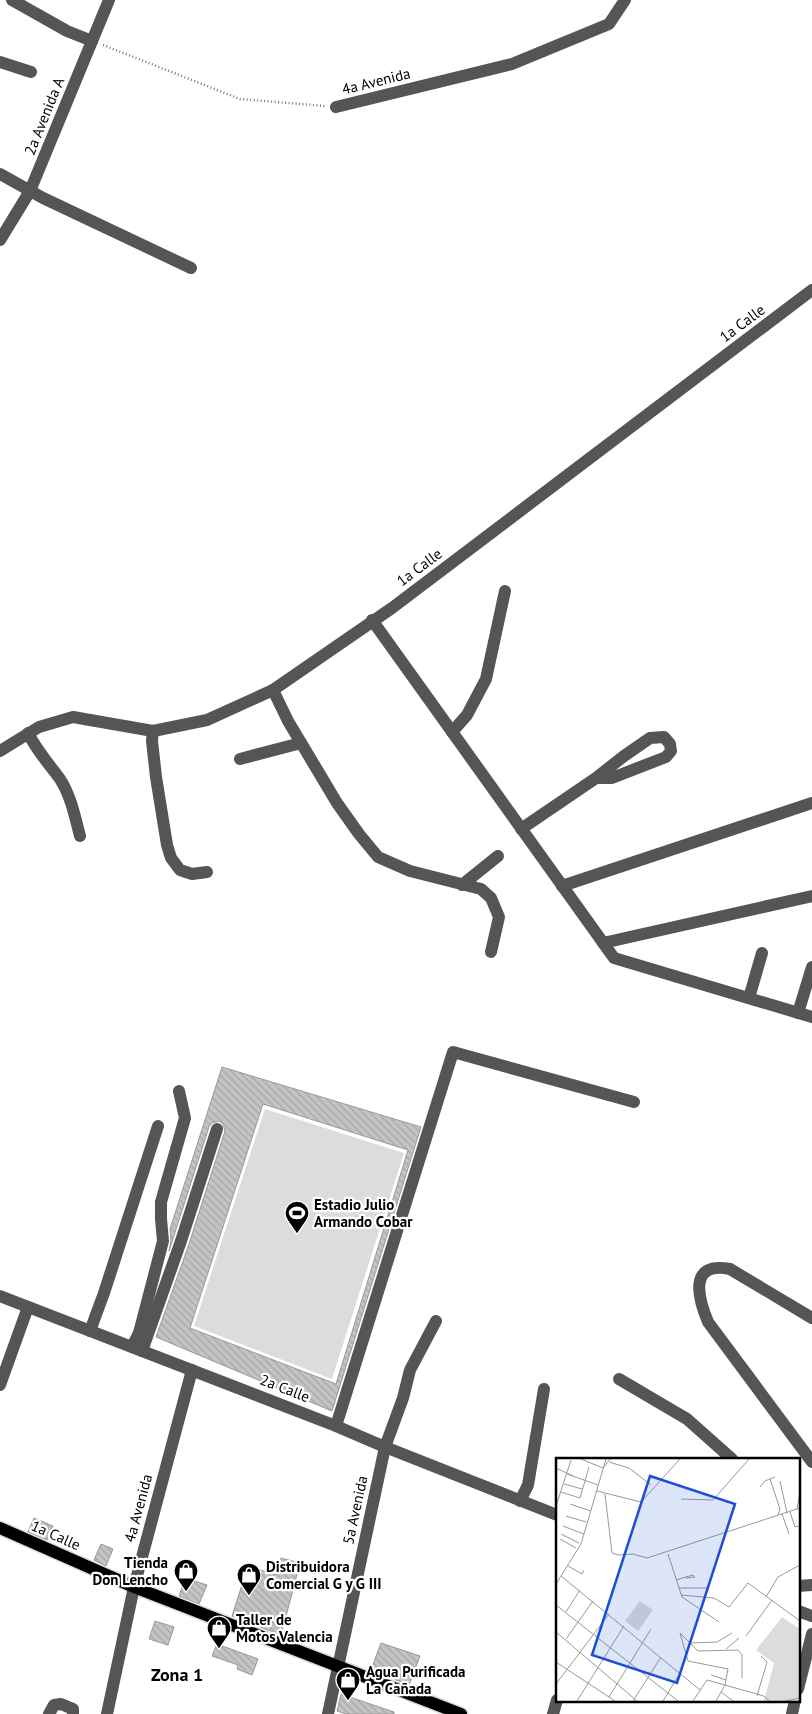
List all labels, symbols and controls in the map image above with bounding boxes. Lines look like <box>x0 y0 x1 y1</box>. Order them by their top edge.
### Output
street label: 4a Avenida <box>340 63 412 99</box>
street label: 2a Avenida A <box>20 74 68 158</box>
street label: 1a Calle <box>716 300 768 346</box>
street label: 1a Calle <box>393 544 445 590</box>
place label: Estadio Julio Armando Cobar <box>314 1195 413 1231</box>
sports icon: Estadio Julio Armando Cobar <box>284 1200 310 1234</box>
street label: 2a Calle <box>257 1370 313 1406</box>
inset map <box>556 1458 800 1702</box>
street label: 4a Avenida <box>120 1472 156 1544</box>
street label: 5a Avenida <box>338 1474 372 1546</box>
street label: 1a Calle <box>28 1516 84 1554</box>
place label: Tienda Don Lencho <box>93 1553 168 1589</box>
place label: Distribuidora Comercial G y G III <box>266 1557 381 1593</box>
shop icon: Tienda Don Lencho <box>173 1558 199 1592</box>
shop icon: Distribuidora Comercial G y G III <box>236 1562 262 1596</box>
place label: Taller de Motos Valencia <box>236 1610 333 1646</box>
shop icon: Taller de Motos Valencia <box>206 1615 232 1649</box>
place label: Agua Purificada La Cañada <box>366 1662 465 1698</box>
district label: Zona 1 <box>151 1663 203 1686</box>
shop icon: Agua Purificada La Cañada <box>335 1667 361 1701</box>

